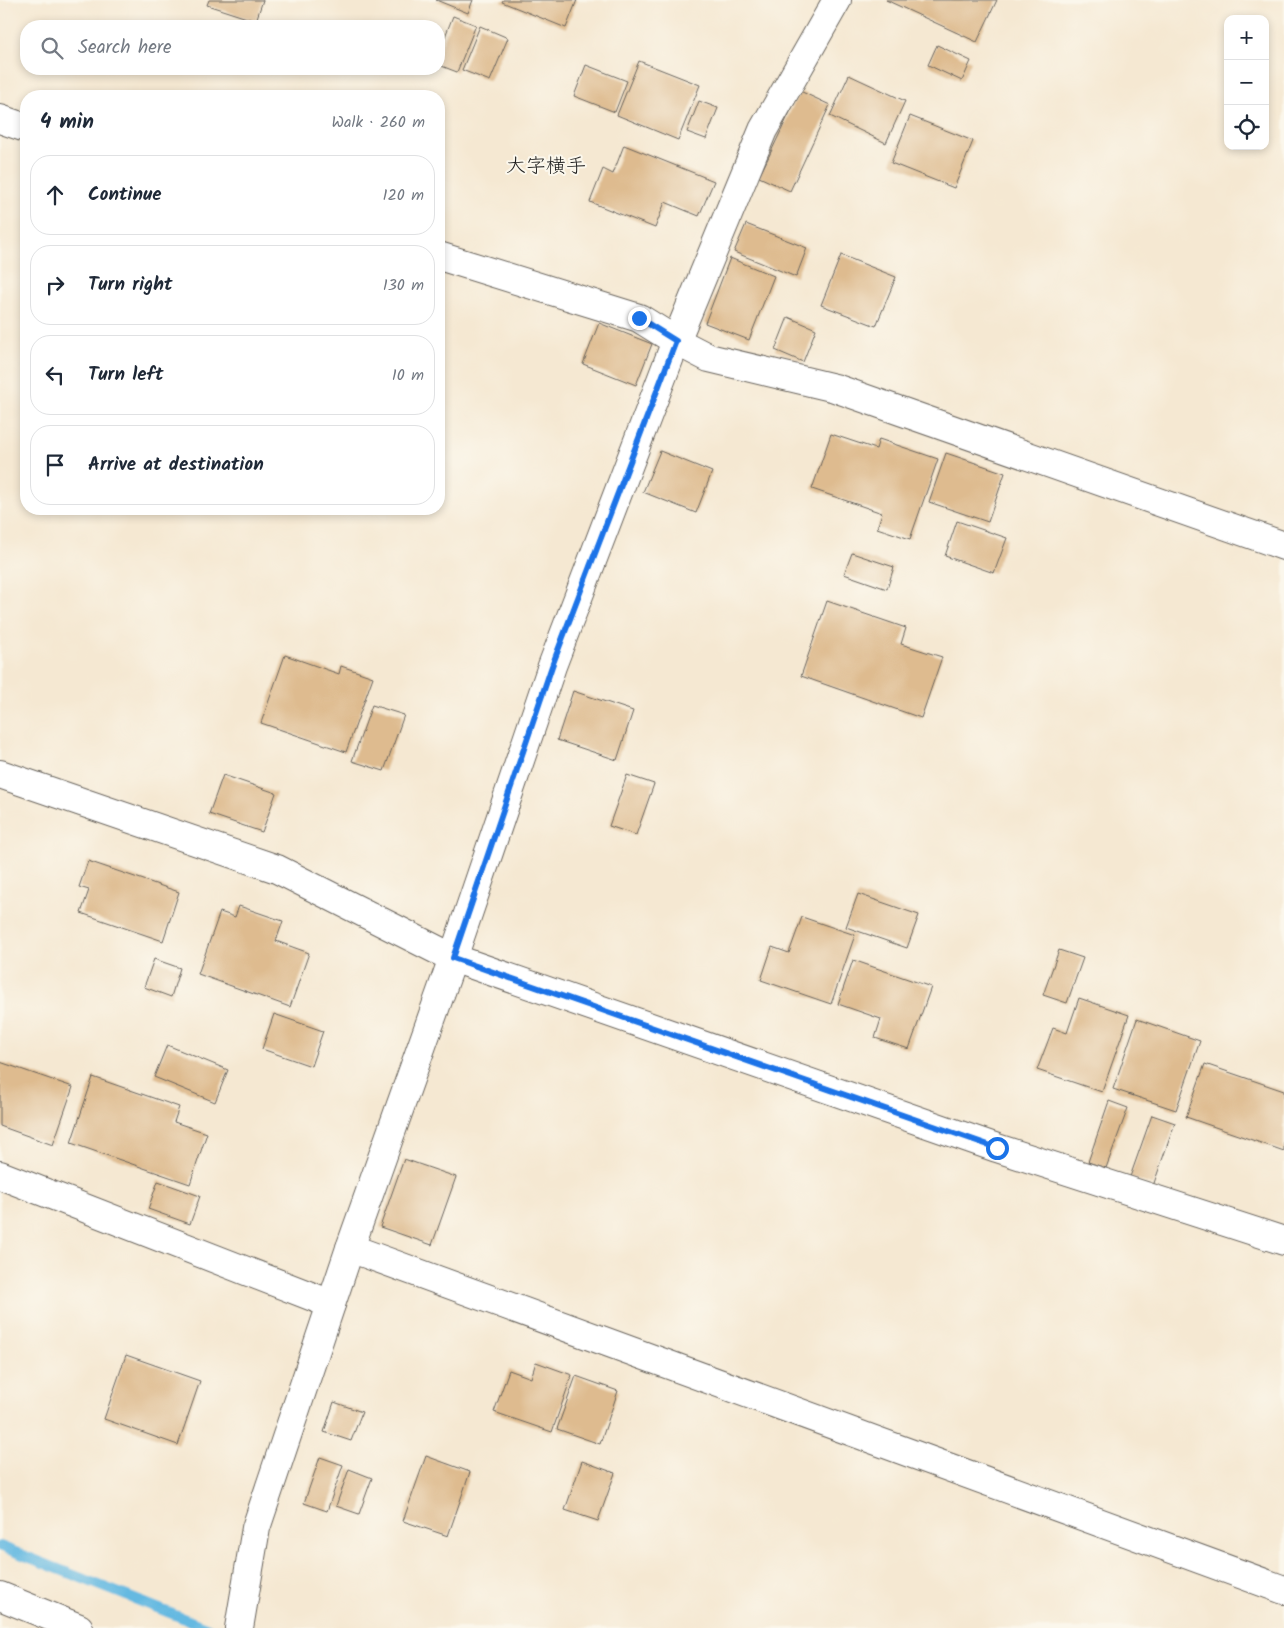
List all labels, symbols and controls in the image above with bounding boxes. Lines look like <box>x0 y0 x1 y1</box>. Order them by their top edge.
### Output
map controls <box>1224 15 1269 150</box>
button: + <box>1224 15 1269 60</box>
search box <box>20 20 445 75</box>
text: Search here <box>78 33 172 63</box>
icon: search <box>38 34 66 62</box>
button: − <box>1224 60 1269 105</box>
button: locate <box>1224 105 1269 150</box>
text: 4 min <box>40 106 94 139</box>
text: Walk · 260 m <box>332 110 425 135</box>
district label: 大字横手 <box>506 151 586 183</box>
text: Continue <box>88 180 161 210</box>
icon: ahead <box>41 181 69 209</box>
text: 120 m <box>383 183 424 208</box>
text: Turn right <box>88 270 173 300</box>
icon: right <box>41 271 69 299</box>
text: 130 m <box>383 273 424 298</box>
route end <box>628 307 651 330</box>
text: Turn left <box>88 360 163 390</box>
icon: left <box>41 361 69 389</box>
text: 10 m <box>392 363 424 388</box>
text: Arrive at destination <box>88 450 264 480</box>
icon: arrive <box>41 451 69 479</box>
route start <box>986 1137 1009 1160</box>

